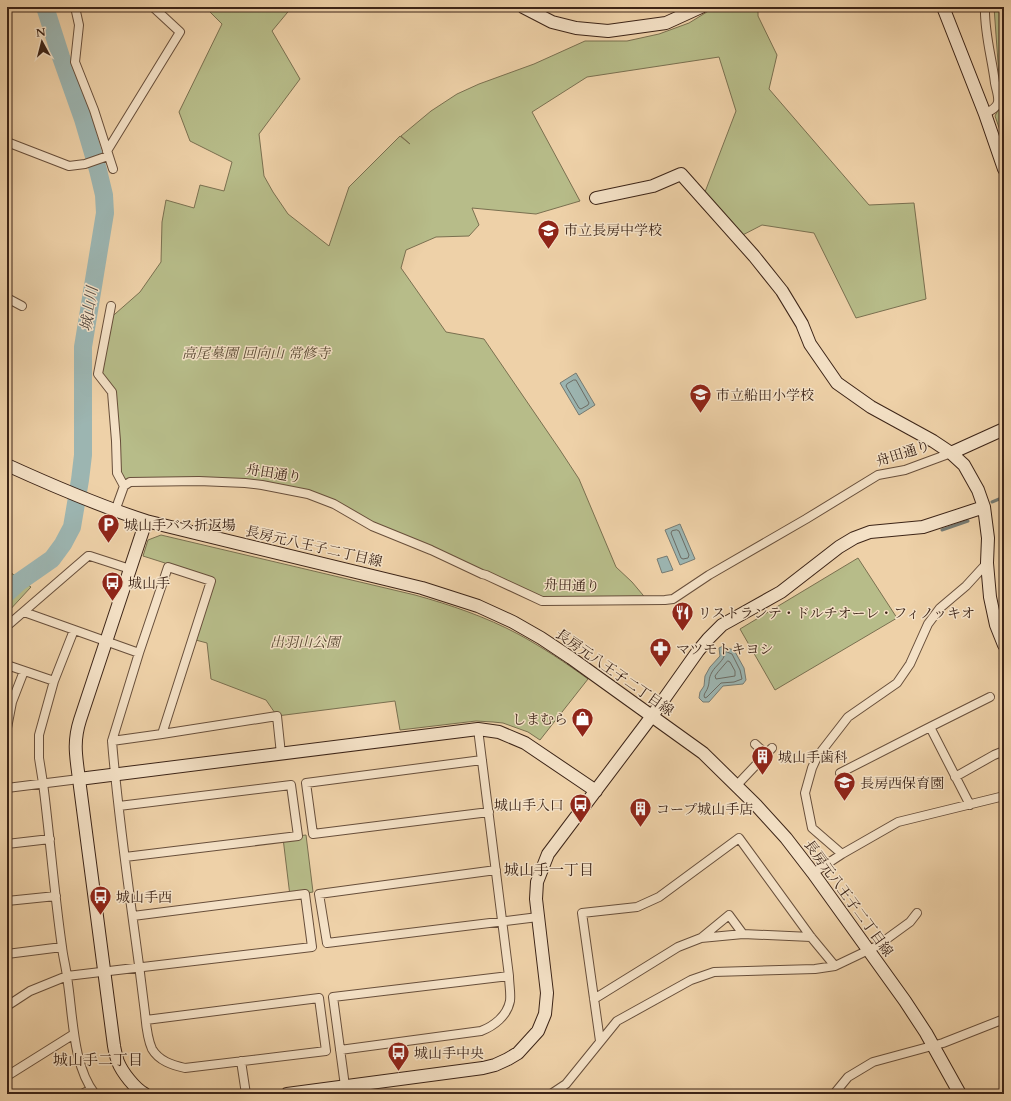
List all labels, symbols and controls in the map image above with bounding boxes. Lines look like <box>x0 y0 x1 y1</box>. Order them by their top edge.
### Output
north arrow <box>22 22 62 62</box>
text: N <box>35 24 47 41</box>
school or university icon: 市立長房中学校 <box>536 217 562 250</box>
place label: 市立長房中学校 <box>564 221 662 240</box>
water label: 城山川 <box>76 283 103 333</box>
park label: 高尾墓園 回向山 常修寺 <box>182 344 332 363</box>
school or university icon: 市立船田小学校 <box>687 382 713 415</box>
place label: 市立船田小学校 <box>716 386 814 405</box>
street label: 舟田通り <box>874 436 933 471</box>
street label: 舟田通り <box>245 460 303 487</box>
parking icon: 城山手バス折返場 <box>95 512 121 545</box>
place label: 城山手バス折返場 <box>124 516 236 535</box>
street label: 長房元八王子二丁目線 <box>244 521 384 571</box>
bus stop icon: 城山手 <box>100 570 126 603</box>
place label: 城山手 <box>128 574 170 593</box>
street label: 舟田通り <box>544 575 600 596</box>
restaurant icon: リストランテ・ドルチオーレ・フィノッキオ <box>669 600 695 633</box>
place label: リストランテ・ドルチオーレ・フィノッキオ <box>698 604 975 623</box>
street label: 長房元八王子二丁目線 <box>552 624 678 720</box>
park label: 出羽山公園 <box>270 633 342 652</box>
pharmacy icon: マツモトキヨシ <box>647 636 673 669</box>
place label: マツモトキヨシ <box>676 640 774 659</box>
shop icon: しまむら <box>570 706 596 739</box>
place label: しまむら <box>512 710 568 729</box>
building icon: 城山手歯科 <box>750 744 776 777</box>
place label: 城山手歯科 <box>778 748 848 767</box>
school or university icon: 長房西保育園 <box>832 770 858 803</box>
place label: 長房西保育園 <box>860 774 944 793</box>
bus stop icon: 城山手入口 <box>567 792 593 825</box>
place label: 城山手入口 <box>494 796 564 815</box>
building icon: コープ城山手店 <box>628 796 654 829</box>
place label: コープ城山手店 <box>656 800 753 819</box>
street label: 長房元八王子二丁目線 <box>800 836 897 961</box>
district label: 城山手一丁目 <box>504 860 594 880</box>
bus stop icon: 城山手西 <box>87 884 113 917</box>
place label: 城山手西 <box>116 888 172 907</box>
bus stop icon: 城山手中央 <box>385 1040 411 1073</box>
place label: 城山手中央 <box>414 1044 484 1063</box>
district label: 城山手二丁目 <box>53 1050 143 1070</box>

